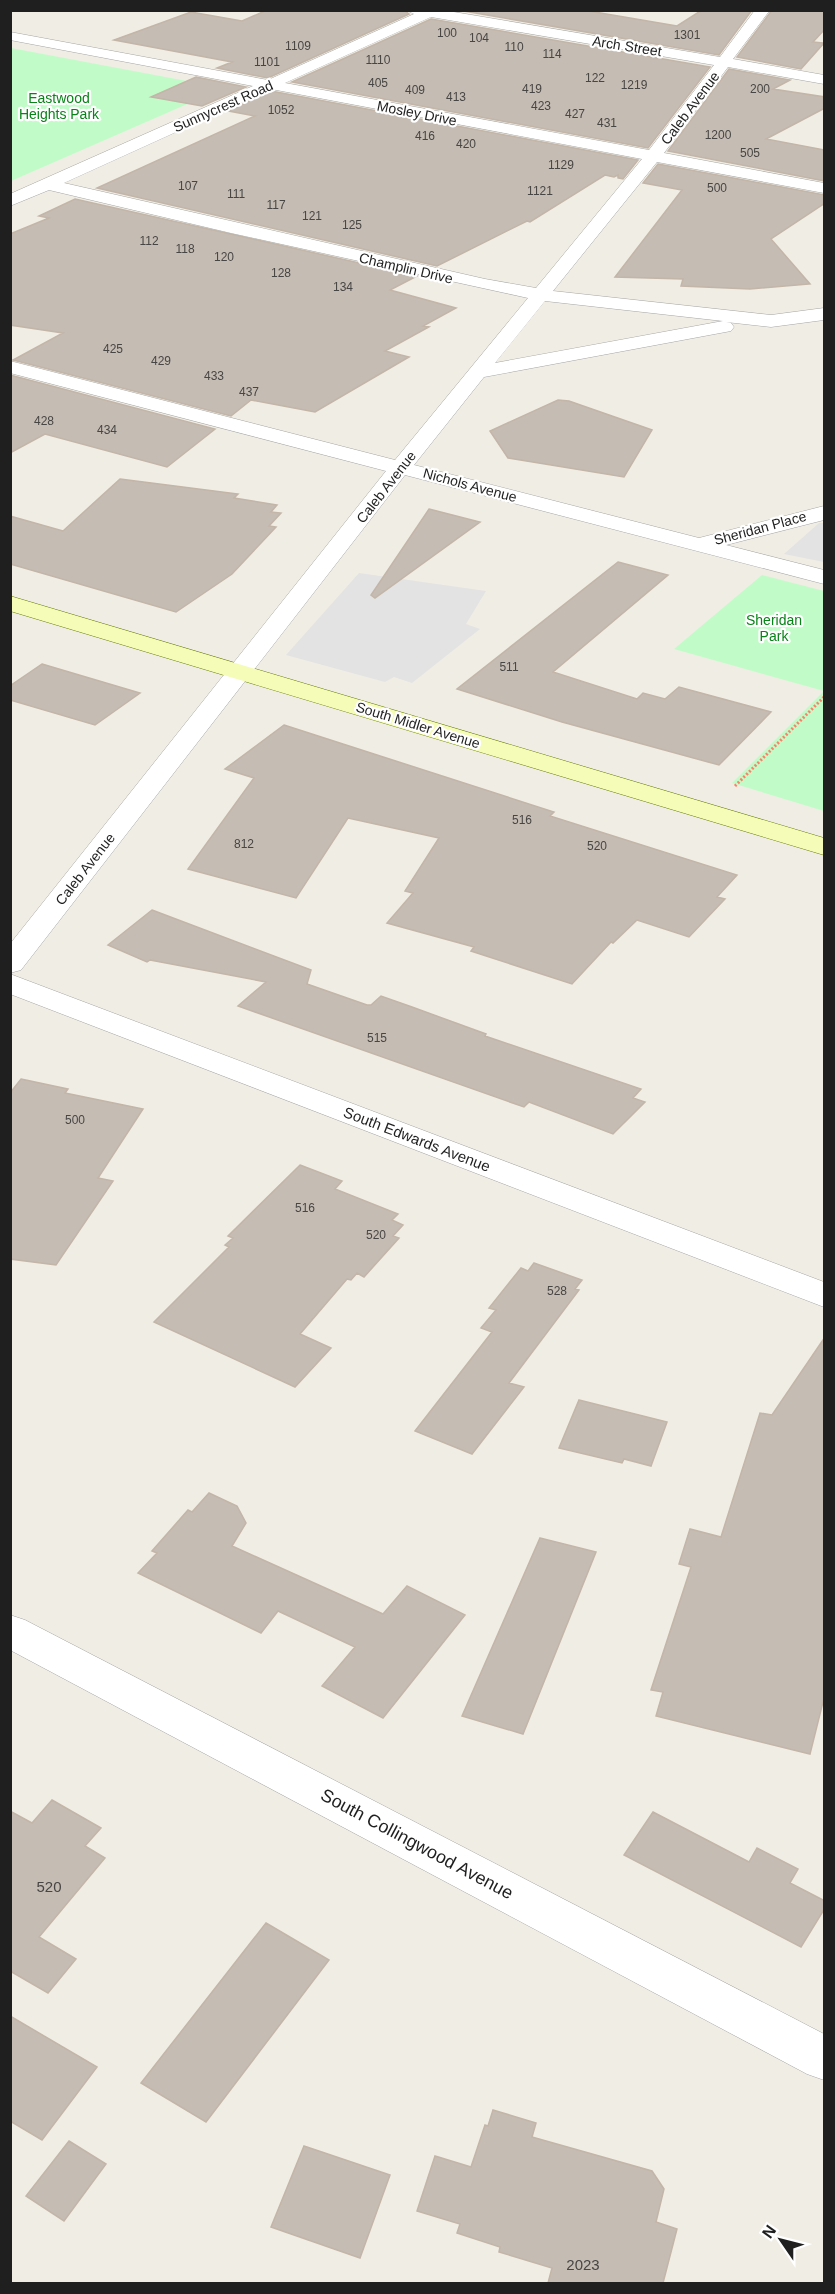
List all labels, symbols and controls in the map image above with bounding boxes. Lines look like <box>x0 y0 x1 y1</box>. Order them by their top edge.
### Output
house number: 100 <box>437 26 457 40</box>
house number: 1301 <box>674 28 701 42</box>
house number: 104 <box>469 31 489 45</box>
street label: Arch Street <box>591 33 663 59</box>
house number: 1109 <box>285 39 311 53</box>
house number: 110 <box>504 40 524 54</box>
house number: 114 <box>542 47 562 61</box>
house number: 1110 <box>366 53 391 67</box>
house number: 1101 <box>254 55 280 69</box>
street label: Caleb Avenue <box>657 68 723 148</box>
house number: 122 <box>585 71 605 85</box>
house number: 405 <box>368 76 388 90</box>
street label: Sunnycrest Road <box>171 77 275 135</box>
house number: 1219 <box>621 78 648 92</box>
house number: 419 <box>522 82 542 96</box>
house number: 200 <box>750 82 770 96</box>
house number: 409 <box>405 83 425 97</box>
park label: Eastwood Heights Park <box>19 90 100 122</box>
house number: 413 <box>446 90 466 104</box>
street label: Mosley Drive <box>376 97 458 129</box>
house number: 423 <box>531 99 551 113</box>
house number: 1052 <box>268 103 295 117</box>
house number: 427 <box>565 107 585 121</box>
house number: 431 <box>597 116 617 130</box>
house number: 1200 <box>705 128 732 142</box>
house number: 416 <box>415 129 435 143</box>
house number: 420 <box>456 137 476 151</box>
house number: 505 <box>740 146 760 160</box>
house number: 1129 <box>548 158 574 172</box>
house number: 107 <box>178 179 198 193</box>
house number: 500 <box>707 181 727 195</box>
house number: 1121 <box>527 184 553 198</box>
house number: 111 <box>227 187 245 201</box>
house number: 117 <box>266 198 286 212</box>
house number: 121 <box>302 209 322 223</box>
house number: 125 <box>342 218 362 232</box>
house number: 112 <box>139 234 159 248</box>
house number: 118 <box>175 242 195 256</box>
street label: Champlin Drive <box>358 249 455 287</box>
house number: 120 <box>214 250 234 264</box>
house number: 128 <box>271 266 291 280</box>
house number: 134 <box>333 280 353 294</box>
house number: 425 <box>103 342 123 356</box>
house number: 429 <box>151 354 171 368</box>
house number: 433 <box>204 369 224 383</box>
house number: 437 <box>239 385 259 399</box>
house number: 428 <box>34 414 54 428</box>
house number: 434 <box>97 423 117 437</box>
street label: Caleb Avenue <box>353 448 419 526</box>
street label: Nichols Avenue <box>421 465 519 505</box>
street label: Sheridan Place <box>712 508 808 548</box>
park label: Sheridan Park <box>746 612 802 644</box>
house number: 511 <box>499 660 519 674</box>
street label: South Midler Avenue <box>354 698 482 752</box>
house number: 516 <box>512 813 532 827</box>
street label: Caleb Avenue <box>52 830 118 908</box>
house number: 812 <box>234 837 254 851</box>
house number: 520 <box>587 839 607 853</box>
house number: 515 <box>367 1031 387 1045</box>
street label: South Edwards Avenue <box>341 1103 493 1175</box>
house number: 500 <box>65 1113 85 1127</box>
house number: 516 <box>295 1201 315 1215</box>
house number: 520 <box>366 1228 386 1242</box>
house number: 528 <box>547 1284 567 1298</box>
street label: South Collingwood Avenue <box>317 1785 517 1903</box>
house number: 520 <box>36 1878 62 1895</box>
north arrow <box>751 2210 811 2270</box>
text: N <box>759 2222 779 2241</box>
house number: 2023 <box>566 2256 600 2273</box>

